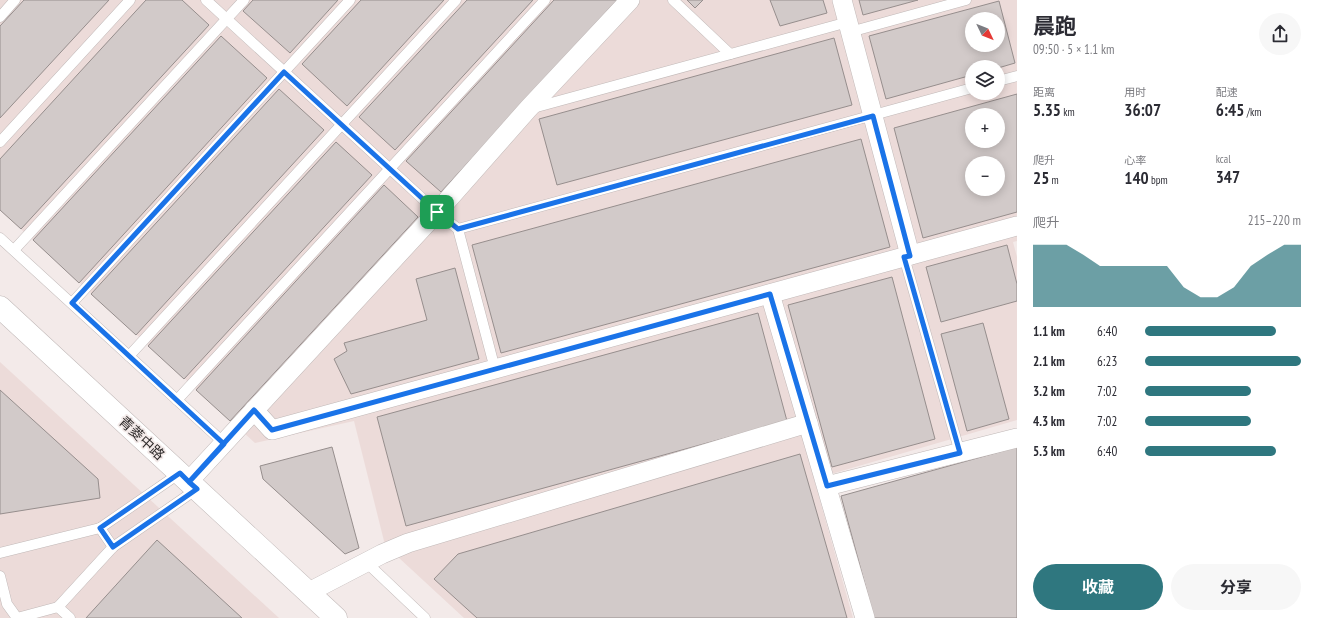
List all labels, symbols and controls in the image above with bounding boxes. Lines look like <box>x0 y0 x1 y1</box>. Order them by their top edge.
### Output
north arrow <box>965 12 1005 52</box>
map controls <box>965 12 1005 196</box>
text: 晨跑 <box>1033 12 1077 40</box>
button: share <box>1259 13 1301 55</box>
text: 09:50 · 5 × 1.1 km <box>1033 41 1114 58</box>
button: layers <box>965 60 1005 100</box>
text: 距离 <box>1033 85 1055 99</box>
text: 用时 <box>1124 85 1146 99</box>
text: 配速 <box>1216 85 1238 99</box>
text: 5.35 <box>1033 99 1061 121</box>
text: 36:07 <box>1124 99 1161 121</box>
text: 6:45 <box>1216 99 1244 121</box>
text: km <box>1061 105 1075 119</box>
text: /km <box>1244 105 1261 119</box>
button: + <box>965 108 1005 148</box>
text: kcal <box>1216 152 1231 166</box>
text: 爬升 <box>1033 153 1055 167</box>
text: 心率 <box>1124 153 1146 167</box>
button: − <box>965 156 1005 196</box>
text: 347 <box>1216 166 1240 188</box>
text: 25 <box>1033 167 1049 189</box>
text: 140 <box>1124 167 1149 189</box>
text: m <box>1049 173 1059 187</box>
text: bpm <box>1149 173 1168 187</box>
pin <box>420 195 454 229</box>
icon: arrive <box>426 201 448 223</box>
text: 215–220 m <box>1248 212 1301 229</box>
text: 爬升 <box>1033 214 1059 231</box>
text: 1.1 km <box>1033 323 1065 340</box>
text: 6:40 <box>1097 323 1117 340</box>
text: 2.1 km <box>1033 353 1065 370</box>
text: 6:23 <box>1097 353 1117 370</box>
text: 3.2 km <box>1033 383 1065 400</box>
text: 7:02 <box>1097 383 1117 400</box>
street label: 青菱中路 <box>115 412 169 464</box>
text: 4.3 km <box>1033 413 1065 430</box>
text: 7:02 <box>1097 413 1117 430</box>
text: 5.3 km <box>1033 443 1065 460</box>
text: 6:40 <box>1097 443 1117 460</box>
button: 收藏 <box>1033 564 1163 610</box>
button: 分享 <box>1171 564 1301 610</box>

